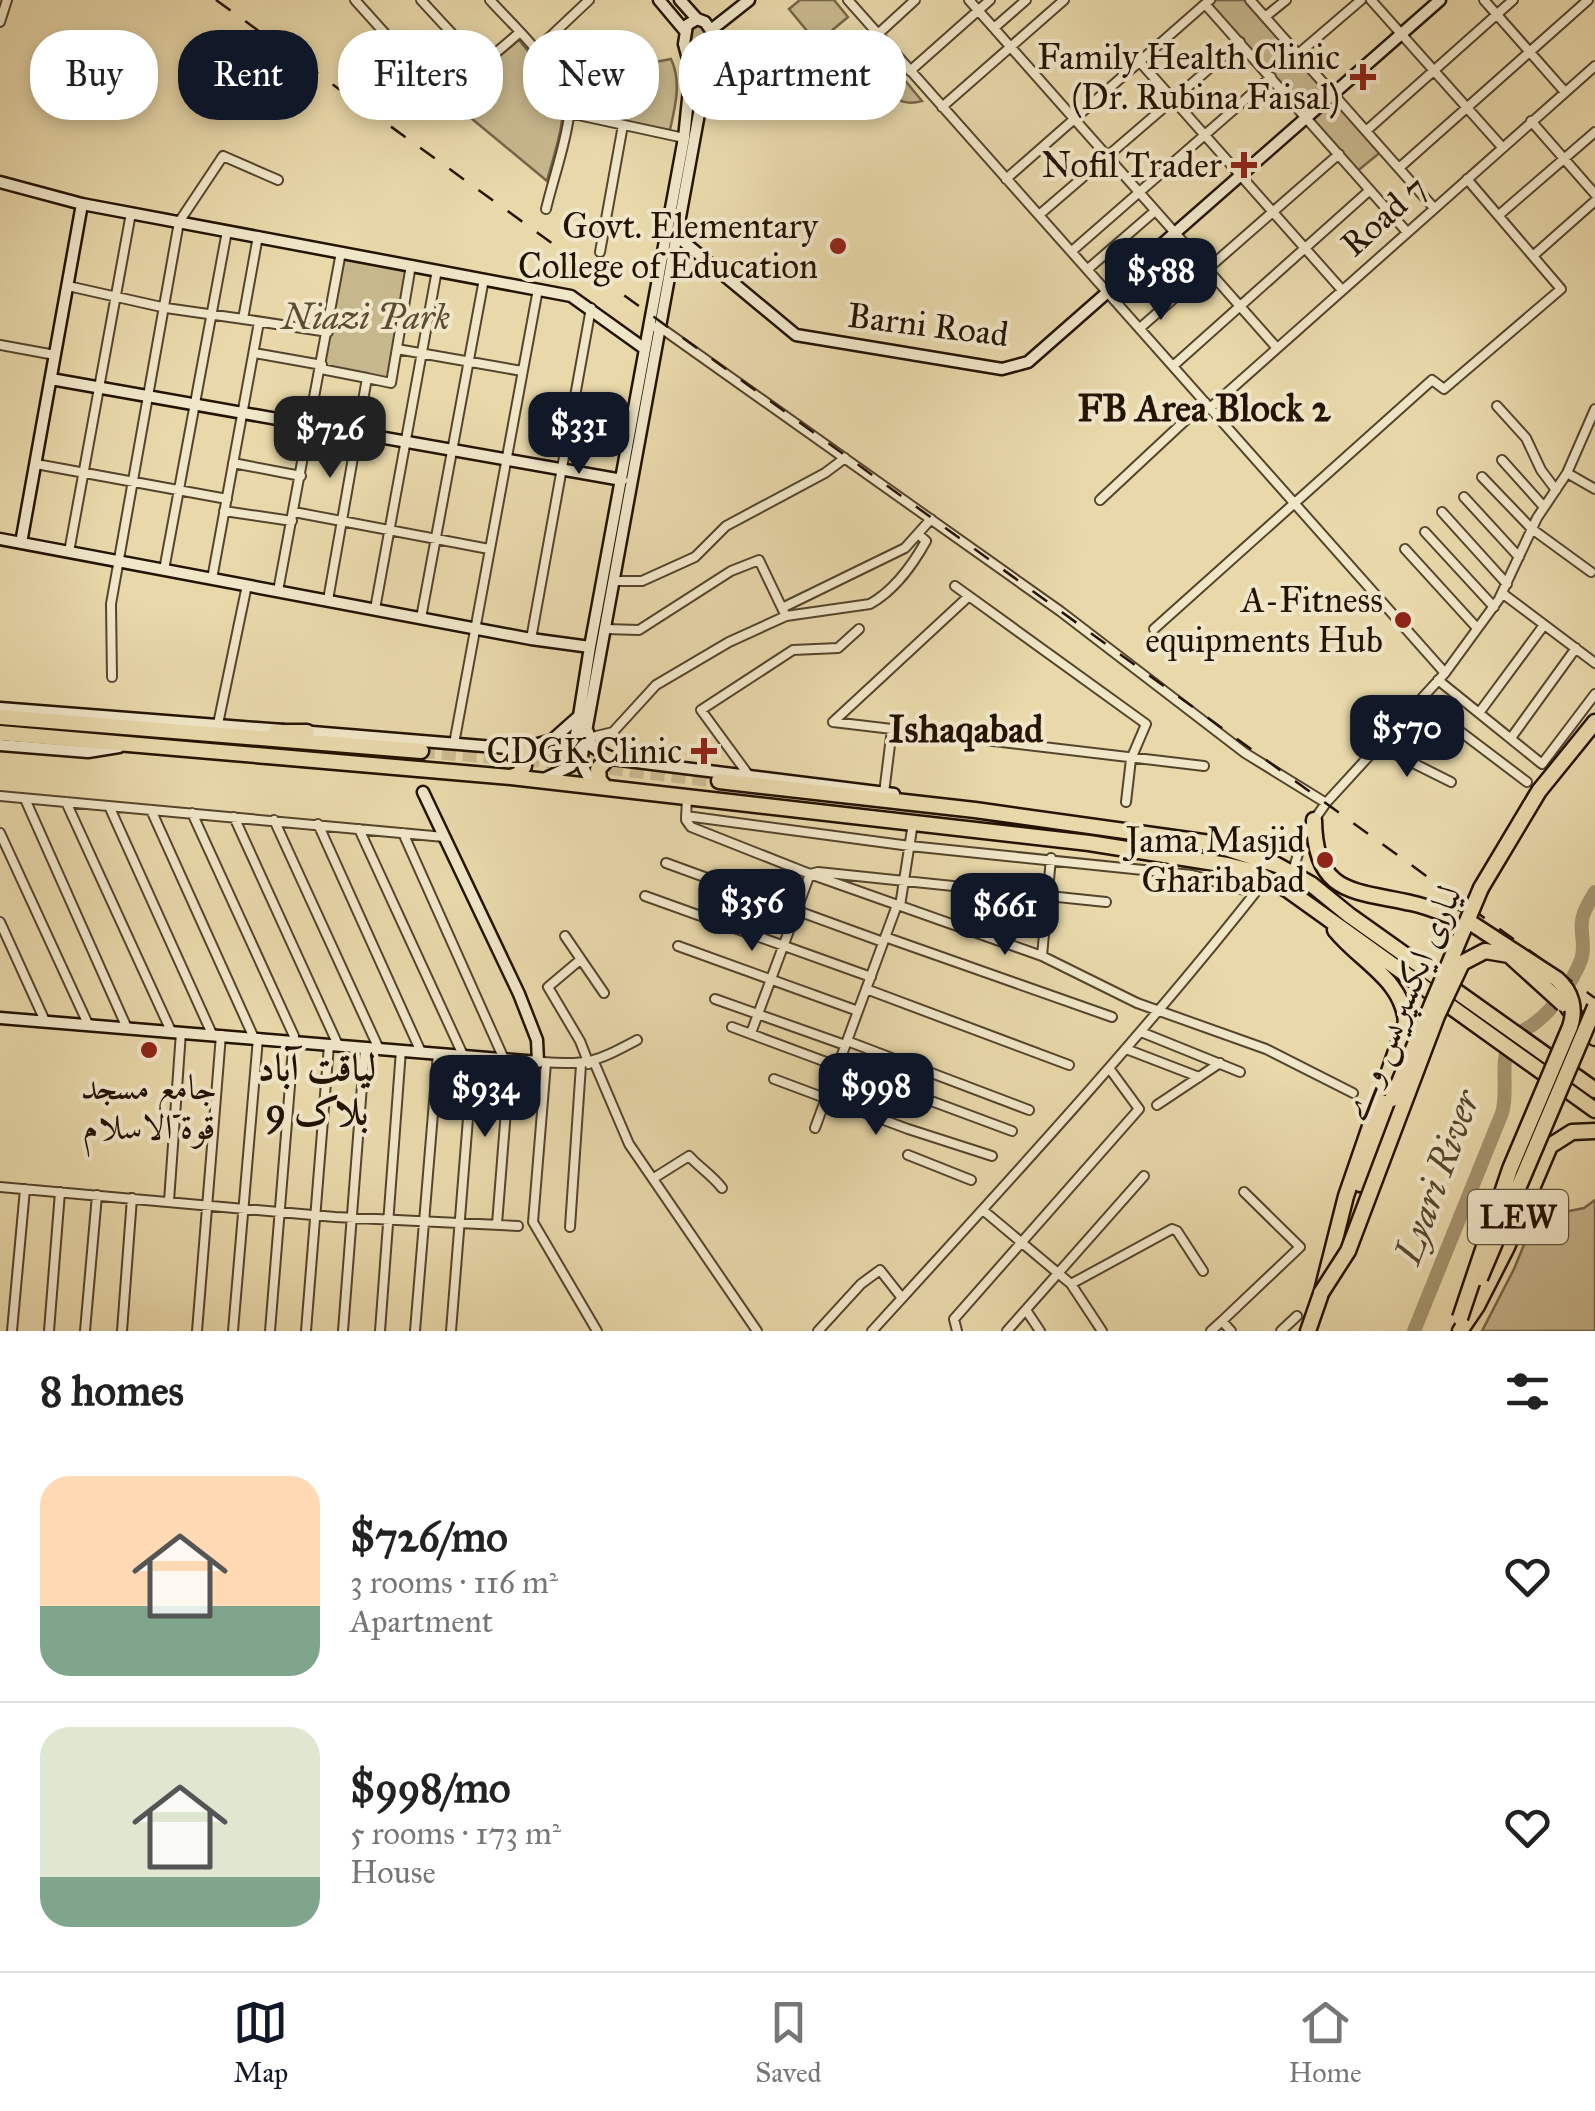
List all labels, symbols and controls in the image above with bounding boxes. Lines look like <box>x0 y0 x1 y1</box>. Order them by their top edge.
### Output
chip: Buy <box>30 30 158 120</box>
chip: Rent <box>178 30 318 120</box>
chip: Filters <box>338 30 503 120</box>
chip: New <box>523 30 659 120</box>
chip: Apartment <box>679 30 906 120</box>
place label: Family Health Clinic (Dr. Rubina Faisal) <box>1037 36 1340 119</box>
marker: Family Health Clinic (Dr. Rubina Faisal) <box>1350 64 1376 90</box>
place label: Nofil Trader <box>1041 144 1223 187</box>
marker: Nofil Trader <box>1231 152 1257 178</box>
street label: Road 7 <box>1332 166 1436 266</box>
place label: Govt. Elementary College of Education <box>518 205 819 288</box>
marker: Govt. Elementary College of Education <box>827 235 849 257</box>
pin: $588 <box>1102 238 1220 323</box>
text: $588 <box>1127 251 1195 290</box>
street label: Barni Road <box>845 294 1011 356</box>
park label: Niazi Park <box>280 296 451 339</box>
district label: FB Area Block 2 <box>1077 385 1332 431</box>
pin: $331 <box>520 392 638 477</box>
pin: $726 <box>271 396 389 481</box>
text: $331 <box>550 405 608 444</box>
text: $726 <box>296 409 364 448</box>
place label: A-Fitness equipments Hub <box>1145 579 1383 662</box>
marker: A-Fitness equipments Hub <box>1392 609 1414 631</box>
pin: $570 <box>1348 695 1466 780</box>
district label: Ishaqabad <box>889 706 1044 752</box>
text: $570 <box>1372 708 1442 747</box>
place label: CDGK Clinic <box>486 730 682 773</box>
marker: CDGK Clinic <box>691 738 717 764</box>
place label: Jama Masjid Gharibabad <box>1122 819 1305 902</box>
marker: Jama Masjid Gharibabad <box>1314 849 1336 871</box>
pin: $356 <box>693 869 811 954</box>
pin: $661 <box>946 873 1064 958</box>
street label: لیاری ایکسپریس وے <box>1333 879 1473 1128</box>
text: $356 <box>720 882 784 921</box>
text: $661 <box>973 886 1037 925</box>
marker: جامع مسجد قوۃ الاسلام <box>138 1039 160 1061</box>
district label: لیاقت آباد بلاک 9 <box>258 1044 376 1135</box>
pin: $998 <box>817 1053 935 1138</box>
pin: $934 <box>426 1055 544 1140</box>
place label: جامع مسجد قوۃ الاسلام <box>81 1066 217 1158</box>
text: $998 <box>841 1066 911 1105</box>
text: $934 <box>451 1068 519 1107</box>
water label: Lyari River <box>1384 1082 1490 1272</box>
road number: LEW <box>1468 1190 1568 1244</box>
icon: filters <box>1500 1364 1555 1419</box>
text: 8 homes <box>40 1365 184 1417</box>
text: $726/mo <box>350 1511 508 1563</box>
icon: home <box>120 1516 240 1636</box>
icon: heart <box>1500 1549 1555 1604</box>
text: 3 rooms · 116 m² <box>350 1563 558 1602</box>
text: Apartment <box>350 1602 493 1641</box>
text: $998/mo <box>350 1762 511 1814</box>
icon: home <box>120 1767 240 1887</box>
icon: heart <box>1500 1800 1555 1855</box>
text: 5 rooms · 173 m² <box>350 1814 561 1853</box>
text: House <box>350 1853 436 1892</box>
tab: Map <box>233 1995 288 2090</box>
tab: Saved <box>755 1995 822 2090</box>
tab: Home <box>1288 1995 1362 2090</box>

